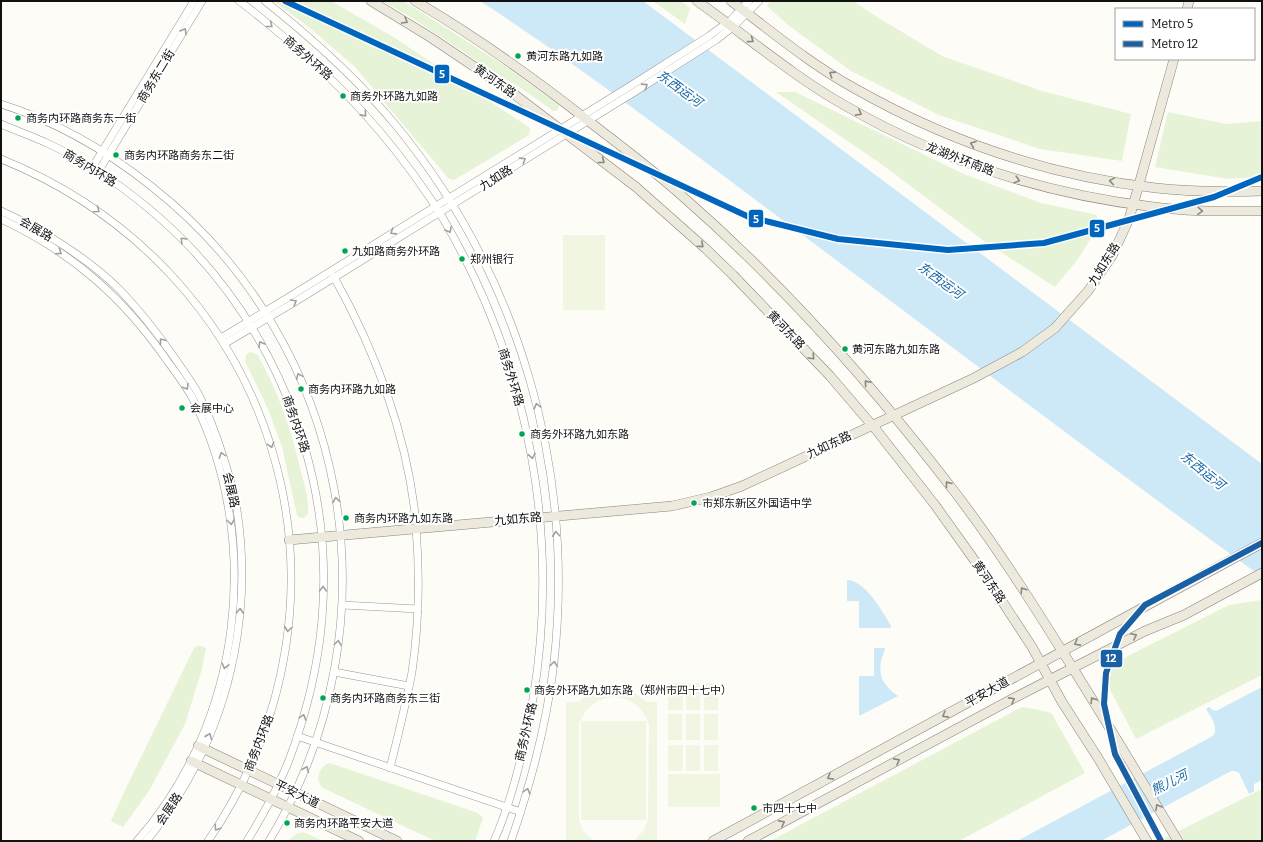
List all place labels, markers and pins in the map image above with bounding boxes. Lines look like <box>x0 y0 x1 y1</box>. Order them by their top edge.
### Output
place label: 黄河东路九如路 <box>526 50 603 63</box>
marker: 黄河东路九如路 <box>513 51 523 61</box>
place label: 商务外环路九如路 <box>350 90 438 103</box>
marker: 商务外环路九如路 <box>338 91 348 101</box>
place label: 商务内环路商务东一街 <box>26 112 136 125</box>
marker: 商务内环路商务东一街 <box>13 113 23 123</box>
place label: 商务内环路商务东二街 <box>124 149 234 162</box>
marker: 商务内环路商务东二街 <box>111 150 121 160</box>
place label: 九如路商务外环路 <box>352 245 440 258</box>
marker: 九如路商务外环路 <box>340 246 350 256</box>
place label: 郑州银行 <box>470 253 514 266</box>
marker: 郑州银行 <box>457 254 467 264</box>
place label: 黄河东路九如东路 <box>852 343 940 356</box>
marker: 黄河东路九如东路 <box>840 344 850 354</box>
place label: 商务内环路九如路 <box>308 383 396 396</box>
marker: 商务内环路九如路 <box>296 384 306 394</box>
place label: 会展中心 <box>190 402 234 415</box>
marker: 会展中心 <box>177 403 187 413</box>
place label: 商务外环路九如东路 <box>530 428 629 441</box>
marker: 商务外环路九如东路 <box>517 429 527 439</box>
place label: 市郑东新区外国语中学 <box>702 497 812 510</box>
marker: 市郑东新区外国语中学 <box>689 498 699 508</box>
place label: 商务内环路九如东路 <box>354 512 453 525</box>
marker: 商务内环路九如东路 <box>341 513 351 523</box>
place label: 商务外环路九如东路（郑州市四十七中） <box>534 684 732 697</box>
marker: 商务外环路九如东路（郑州市四十七中） <box>522 685 532 695</box>
place label: 商务内环路商务东三街 <box>330 692 440 705</box>
marker: 商务内环路商务东三街 <box>318 693 328 703</box>
place label: 市四十七中 <box>762 802 817 815</box>
marker: 市四十七中 <box>749 803 759 813</box>
place label: 商务内环路平安大道 <box>294 817 393 830</box>
marker: 商务内环路平安大道 <box>282 818 292 828</box>

